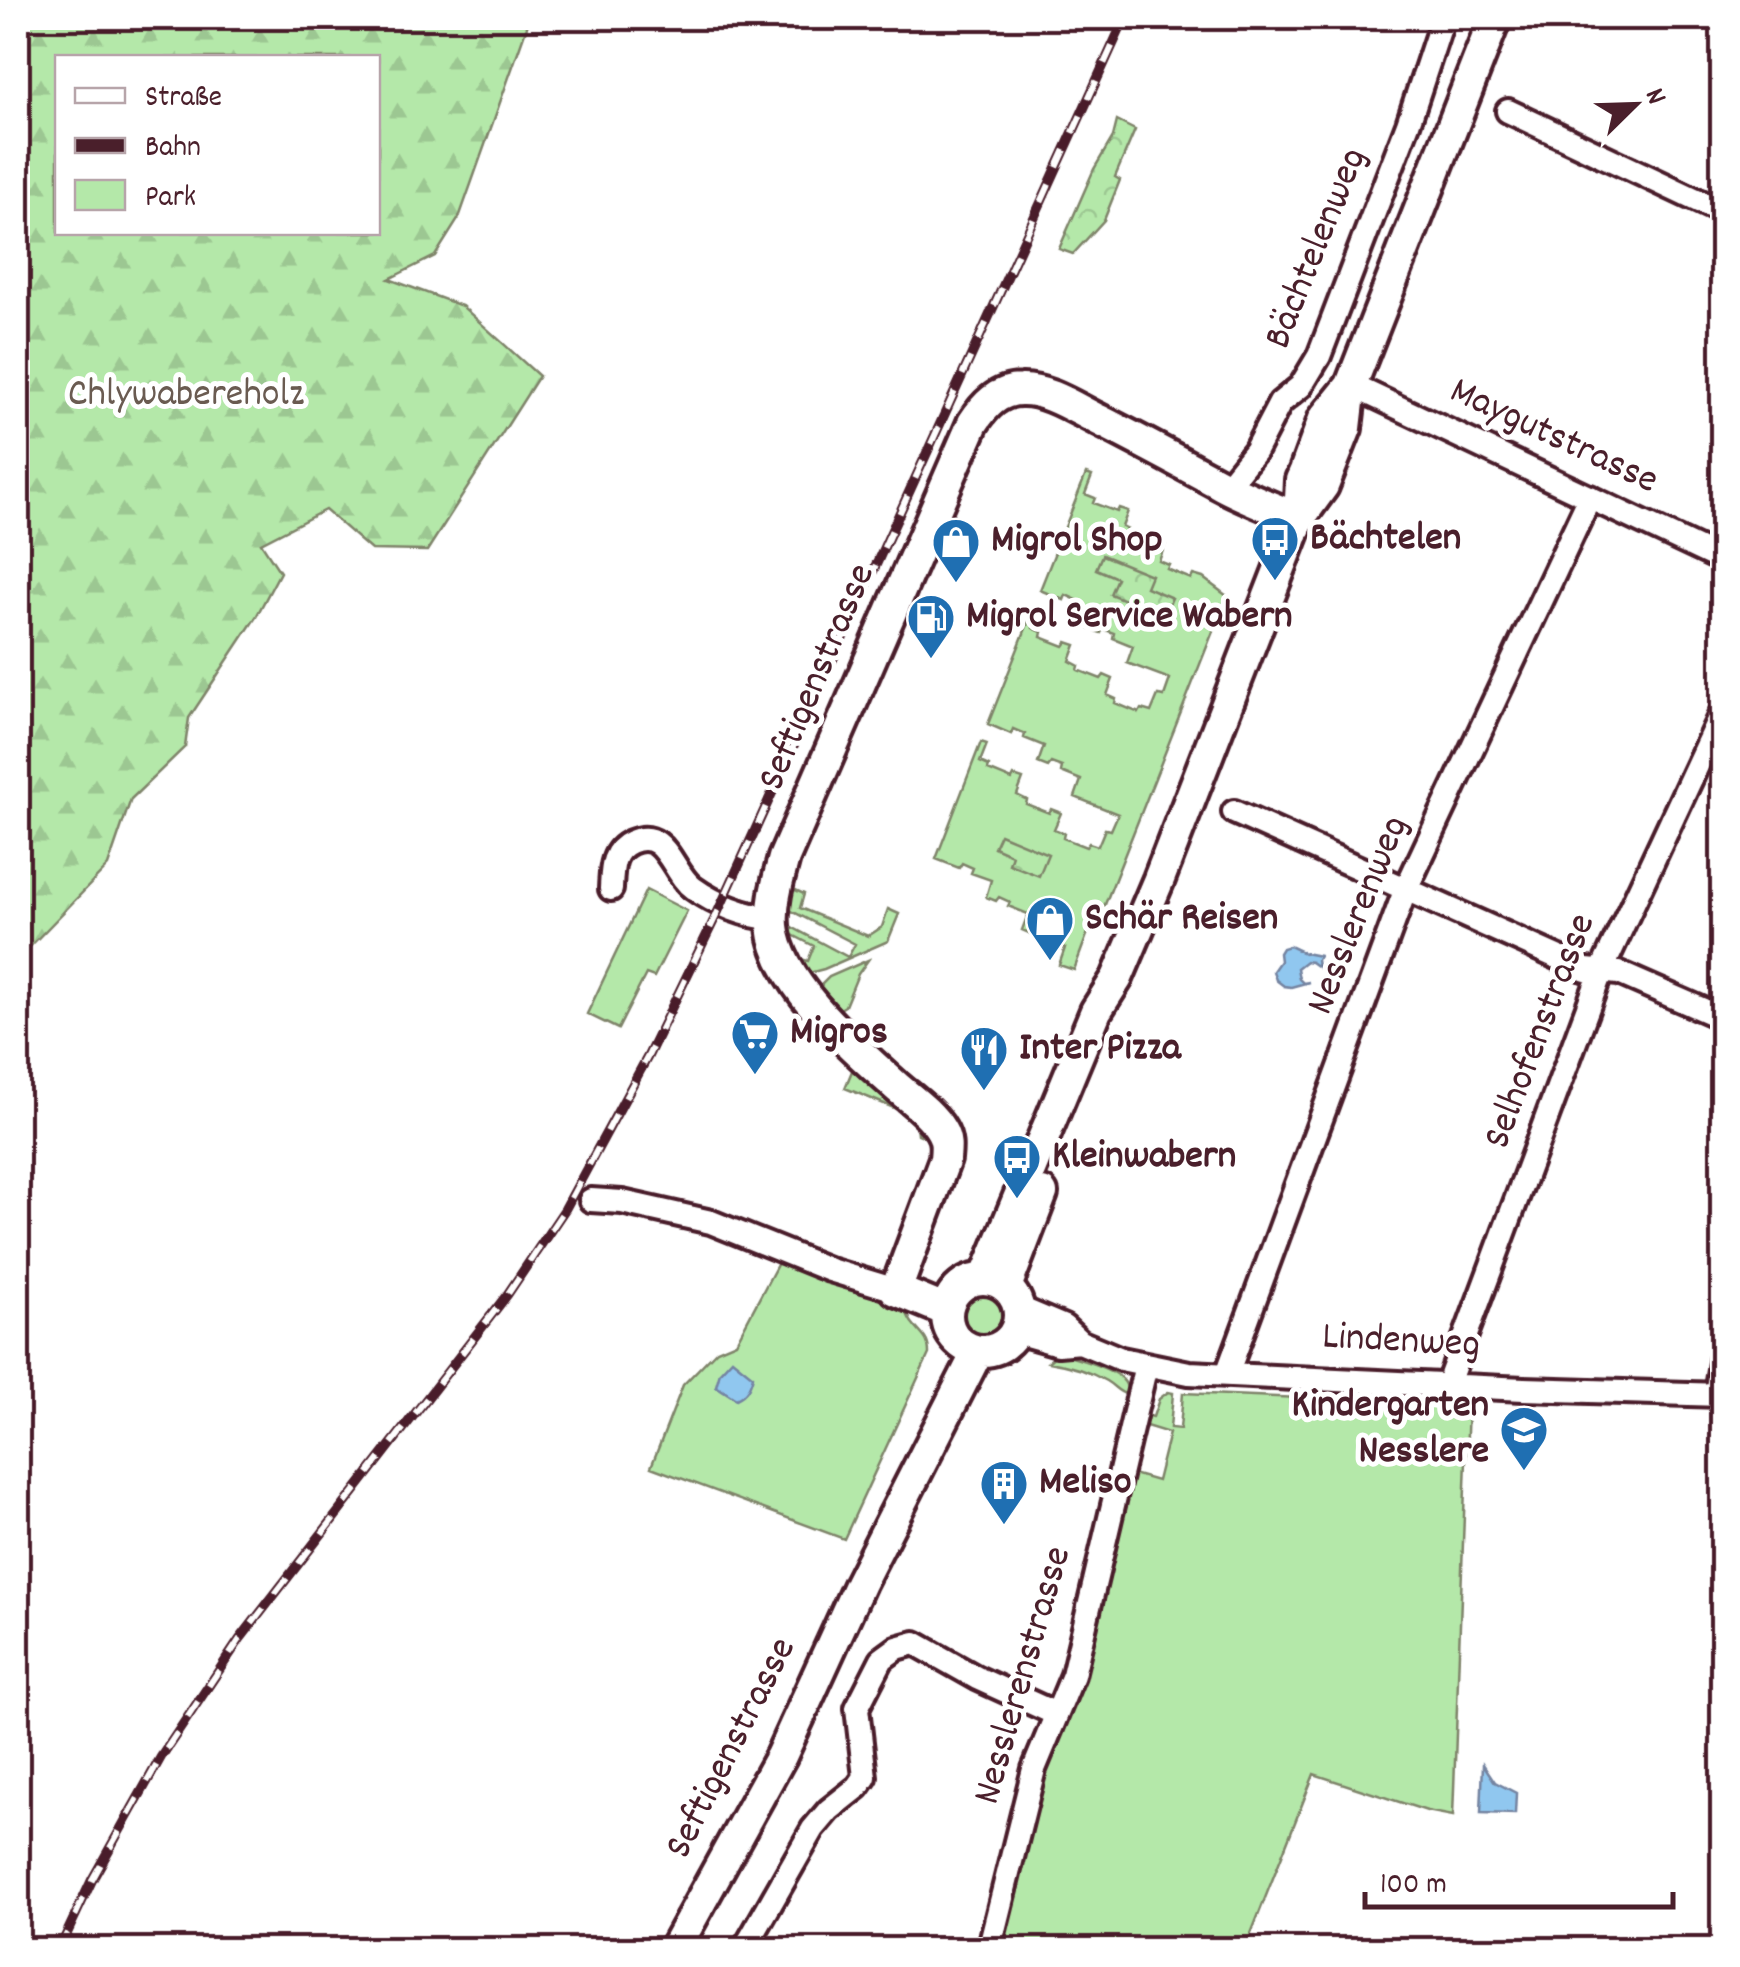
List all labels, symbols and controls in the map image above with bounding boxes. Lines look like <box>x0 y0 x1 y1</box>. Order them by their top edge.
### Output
legend <box>55 55 380 235</box>
north arrow <box>1585 55 1685 155</box>
text: Straße <box>145 78 222 121</box>
text: N <box>1632 83 1675 111</box>
text: Bahn <box>145 128 201 171</box>
street label: Bächtelenweg <box>1252 140 1384 358</box>
text: Park <box>145 178 196 221</box>
street label: Maygutstrasse <box>1439 365 1667 511</box>
park label: Chlywabereholz <box>68 368 304 425</box>
place label: Bächtelen <box>1310 512 1461 569</box>
place label: Migrol Shop <box>991 514 1163 571</box>
bus stop icon: Bächtelen <box>1249 514 1301 582</box>
shop icon: Migrol Shop <box>930 516 982 584</box>
street label: Seftigenstrasse <box>746 556 892 800</box>
place label: Migrol Service Wabern <box>966 590 1292 647</box>
fuel station icon: Migrol Service Wabern <box>905 592 957 660</box>
street label: Nesslerenweg <box>1294 808 1426 1024</box>
place label: Schär Reisen <box>1085 892 1278 949</box>
shop icon: Schär Reisen <box>1024 894 1076 962</box>
street label: Selhofenstrasse <box>1471 906 1613 1158</box>
place label: Migros <box>790 1006 888 1063</box>
supermarket icon: Migros <box>729 1008 781 1076</box>
place label: Inter Pizza <box>1019 1022 1182 1079</box>
restaurant icon: Inter Pizza <box>958 1024 1010 1092</box>
place label: Kleinwabern <box>1052 1130 1236 1187</box>
bus stop icon: Kleinwabern <box>991 1132 1043 1200</box>
street label: Lindenweg <box>1321 1310 1481 1376</box>
place label: Kindergarten Nesslere <box>1292 1379 1489 1482</box>
school or university icon: Kindergarten Nesslere <box>1498 1404 1550 1472</box>
place label: Meliso <box>1039 1456 1132 1513</box>
building icon: Meliso <box>978 1458 1030 1526</box>
street label: Nesslerenstrasse <box>961 1541 1089 1811</box>
street label: Seftigenstrasse <box>653 1628 813 1870</box>
scale bar <box>1365 1847 1672 1909</box>
text: 100 m <box>1380 1865 1447 1908</box>

